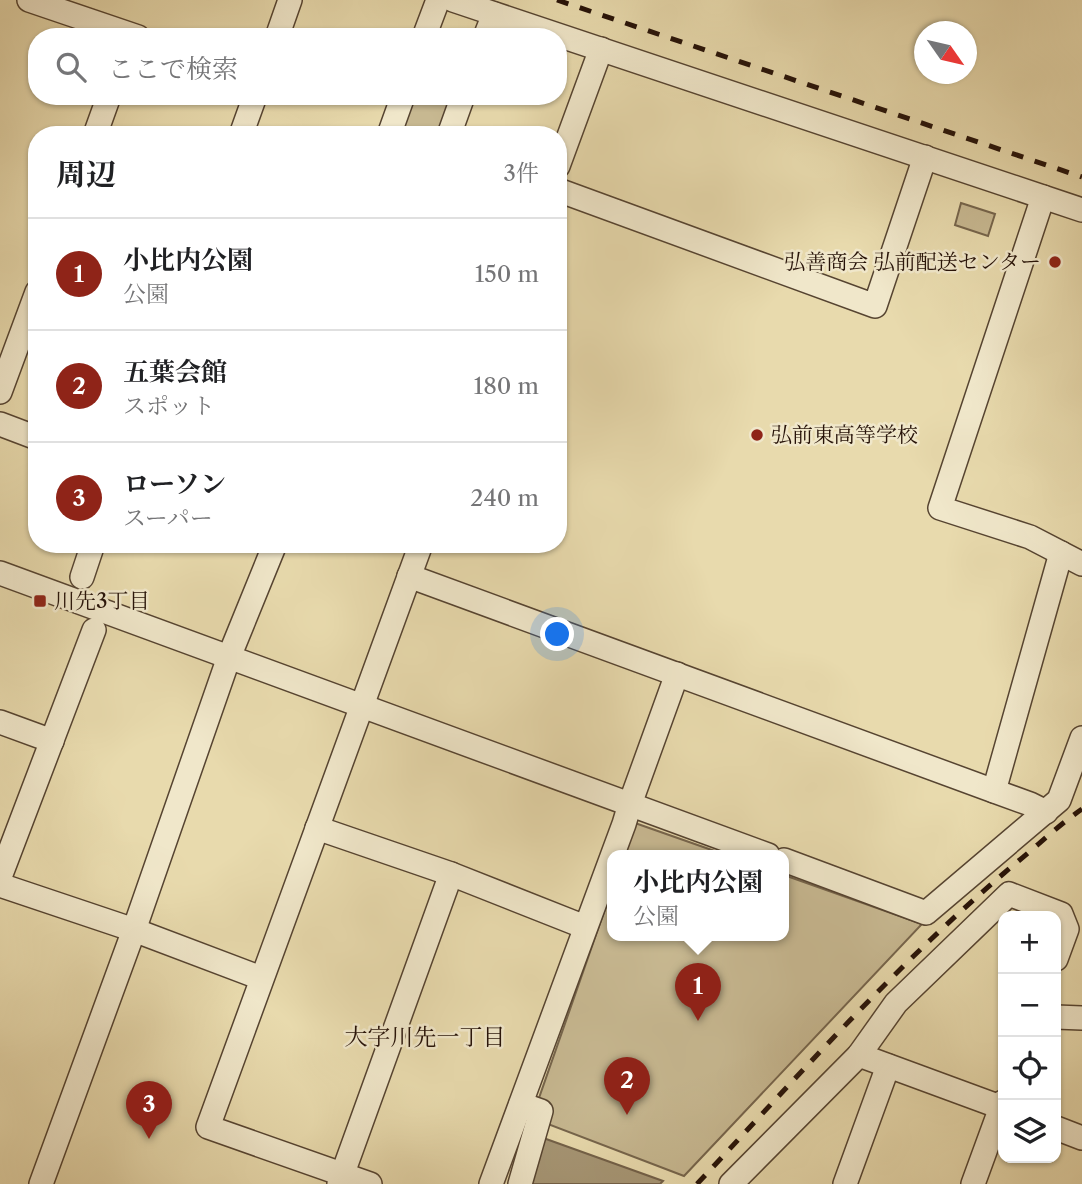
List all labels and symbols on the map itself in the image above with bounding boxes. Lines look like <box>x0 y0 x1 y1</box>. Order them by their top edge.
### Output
north arrow <box>914 21 977 84</box>
place label: 弘善商会 弘前配送センター <box>784 249 1041 274</box>
marker: 弘善商会 弘前配送センター <box>1047 254 1063 270</box>
place label: 弘前東高等学校 <box>771 422 918 447</box>
marker: 弘前東高等学校 <box>749 427 765 443</box>
place label: 川先3丁目 <box>54 588 150 613</box>
marker: 川先3丁目 <box>32 593 48 609</box>
your location <box>540 617 574 651</box>
pin: 1 <box>675 963 721 1021</box>
district label: 大字川先一丁目 <box>345 1023 506 1051</box>
pin: 2 <box>604 1057 650 1115</box>
pin: 3 <box>126 1081 172 1139</box>

